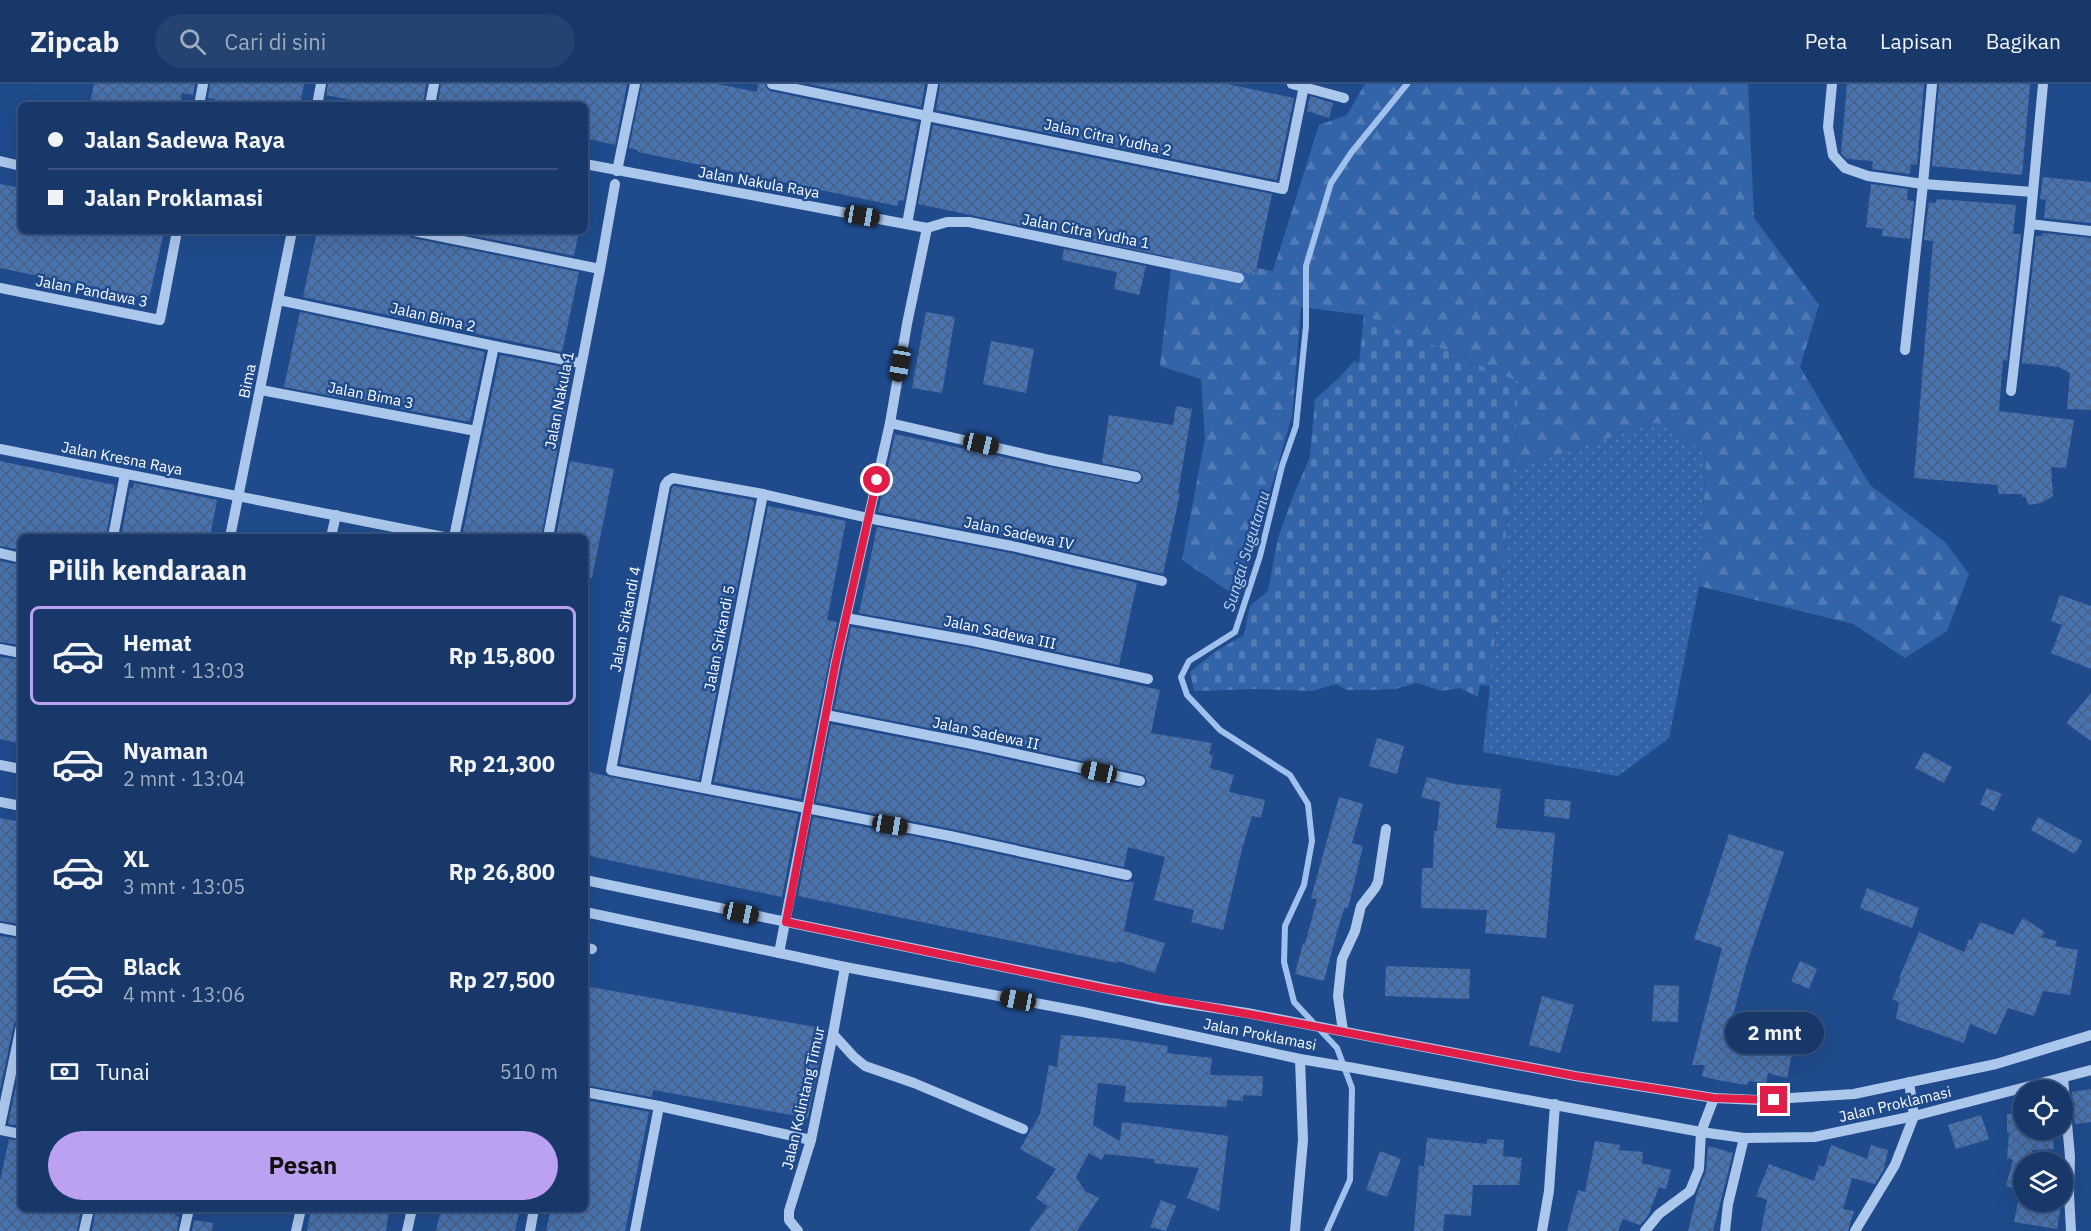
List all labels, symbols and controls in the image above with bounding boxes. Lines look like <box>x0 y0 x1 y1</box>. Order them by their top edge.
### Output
search box <box>155 14 575 68</box>
text: Zipcab <box>30 23 119 60</box>
icon: search <box>176 25 209 58</box>
text: Cari di sini <box>224 27 326 56</box>
text: Peta <box>1805 27 1847 55</box>
text: Lapisan <box>1880 27 1953 55</box>
text: Bagikan <box>1986 27 2061 55</box>
street label: Jalan Citra Yudha 2 <box>1043 114 1173 160</box>
text: Jalan Sadewa Raya <box>84 125 285 154</box>
street label: Jalan Nakula Raya <box>697 162 821 202</box>
text: Jalan Proklamasi <box>84 183 263 212</box>
car <box>843 204 881 228</box>
street label: Jalan Citra Yudha 1 <box>1020 209 1152 253</box>
street label: Jalan Pandawa 3 <box>34 271 150 311</box>
street label: Jalan Bima 2 <box>388 298 478 336</box>
car <box>888 345 912 383</box>
street label: Jalan Nakula 1 <box>540 349 578 451</box>
street label: Bima <box>234 362 260 400</box>
street label: Jalan Bima 3 <box>326 377 416 413</box>
car <box>961 431 1001 457</box>
street label: Jalan Kresna Raya <box>60 437 184 479</box>
route start <box>863 466 890 493</box>
water label: Sungai Sugutamu <box>1218 488 1274 614</box>
street label: Jalan Sadewa IV <box>963 512 1075 554</box>
text: Pilih kendaraan <box>48 552 247 587</box>
street label: Jalan Srikandi 4 <box>605 565 645 673</box>
street label: Jalan Srikandi 5 <box>699 584 739 692</box>
street label: Jalan Sadewa III <box>942 611 1058 653</box>
text: Hemat <box>123 628 192 657</box>
icon: car <box>51 629 105 683</box>
text: Rp 15,800 <box>449 641 555 670</box>
text: 1 mnt · 13:03 <box>123 657 245 684</box>
street label: Jalan Sadewa II <box>931 712 1041 754</box>
text: Nyaman <box>123 736 208 765</box>
icon: car <box>51 737 105 791</box>
text: Rp 21,300 <box>449 749 555 778</box>
car <box>1080 759 1118 785</box>
text: 2 mnt · 13:04 <box>123 765 245 792</box>
car <box>871 813 909 837</box>
text: XL <box>123 844 149 873</box>
icon: car <box>51 845 105 899</box>
text: Rp 26,800 <box>449 857 555 886</box>
text: 3 mnt · 13:05 <box>123 873 245 900</box>
car <box>722 900 760 926</box>
text: Black <box>123 952 181 981</box>
icon: car <box>51 953 105 1007</box>
text: Rp 27,500 <box>449 965 555 994</box>
text: 4 mnt · 13:06 <box>123 981 245 1008</box>
car <box>999 988 1037 1012</box>
callout: 2 mnt <box>1724 1013 1824 1055</box>
street label: Jalan Proklamasi <box>1202 1014 1318 1054</box>
text: 2 mnt <box>1747 1019 1802 1046</box>
street label: Jalan Kolintang Timur <box>777 1024 829 1171</box>
icon: cash <box>48 1055 81 1088</box>
text: Tunai <box>96 1057 150 1086</box>
text: 510 m <box>500 1058 558 1085</box>
map controls <box>2013 1080 2073 1212</box>
button: locate <box>2013 1080 2073 1140</box>
street label: Jalan Proklamasi <box>1837 1082 1953 1126</box>
route end <box>1760 1086 1787 1113</box>
button: Pesan <box>48 1131 558 1200</box>
button: layers <box>2013 1152 2073 1212</box>

